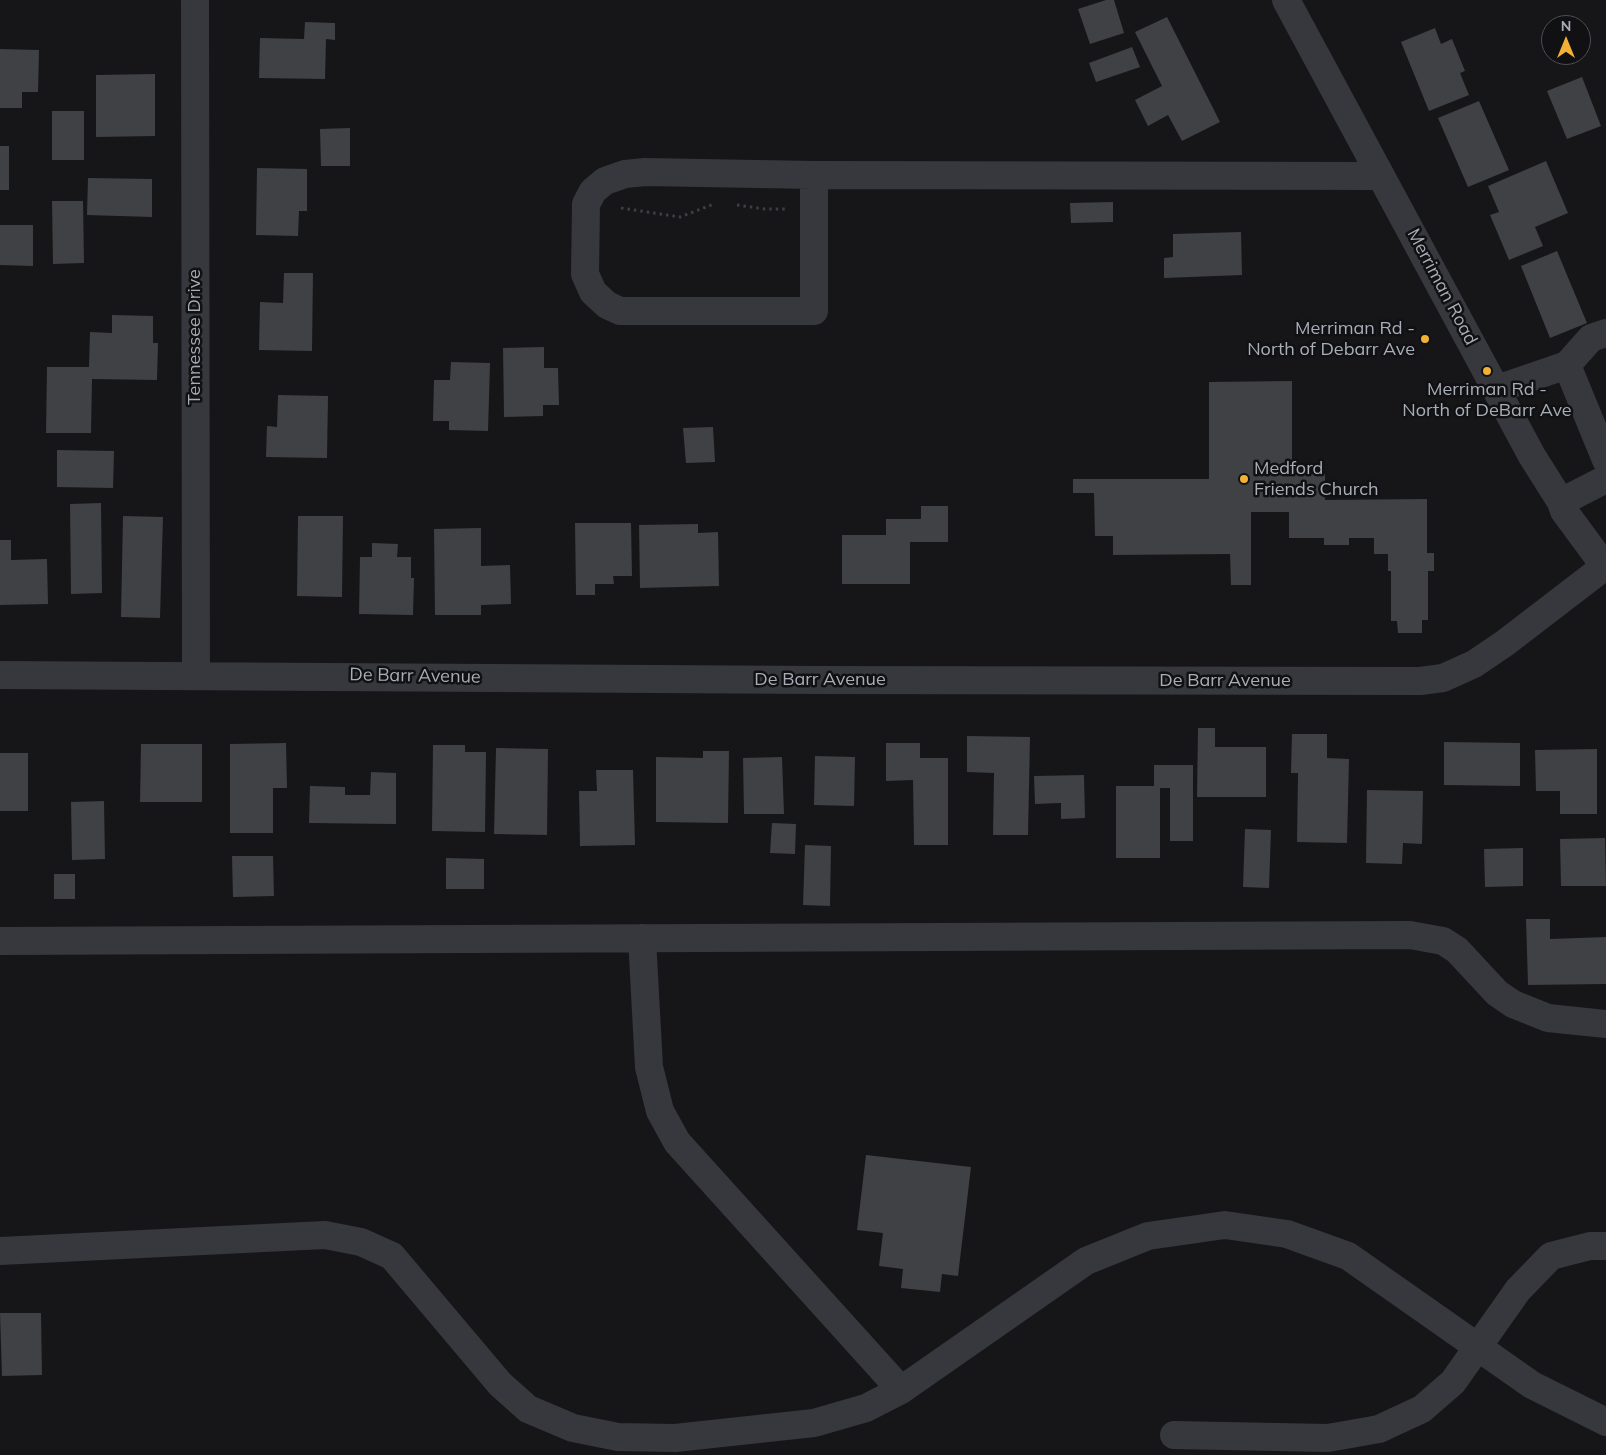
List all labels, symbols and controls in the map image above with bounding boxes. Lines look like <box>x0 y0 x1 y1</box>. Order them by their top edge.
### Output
north arrow <box>1541 15 1591 65</box>
text: N <box>1561 17 1571 35</box>
street label: Merriman Road <box>1402 225 1482 349</box>
street label: Tennessee Drive <box>184 269 206 405</box>
place label: Merriman Rd - North of Debarr Ave <box>1247 318 1415 360</box>
marker: Merriman Rd - North of Debarr Ave <box>1419 333 1431 345</box>
marker: Merriman Rd - North of DeBarr Ave <box>1481 365 1493 377</box>
place label: Merriman Rd - North of DeBarr Ave <box>1402 379 1572 422</box>
place label: Medford Friends Church <box>1254 458 1379 500</box>
marker: Medford Friends Church <box>1238 473 1250 485</box>
street label: De Barr Avenue <box>349 664 481 688</box>
street label: De Barr Avenue <box>754 669 886 691</box>
street label: De Barr Avenue <box>1159 670 1291 692</box>

